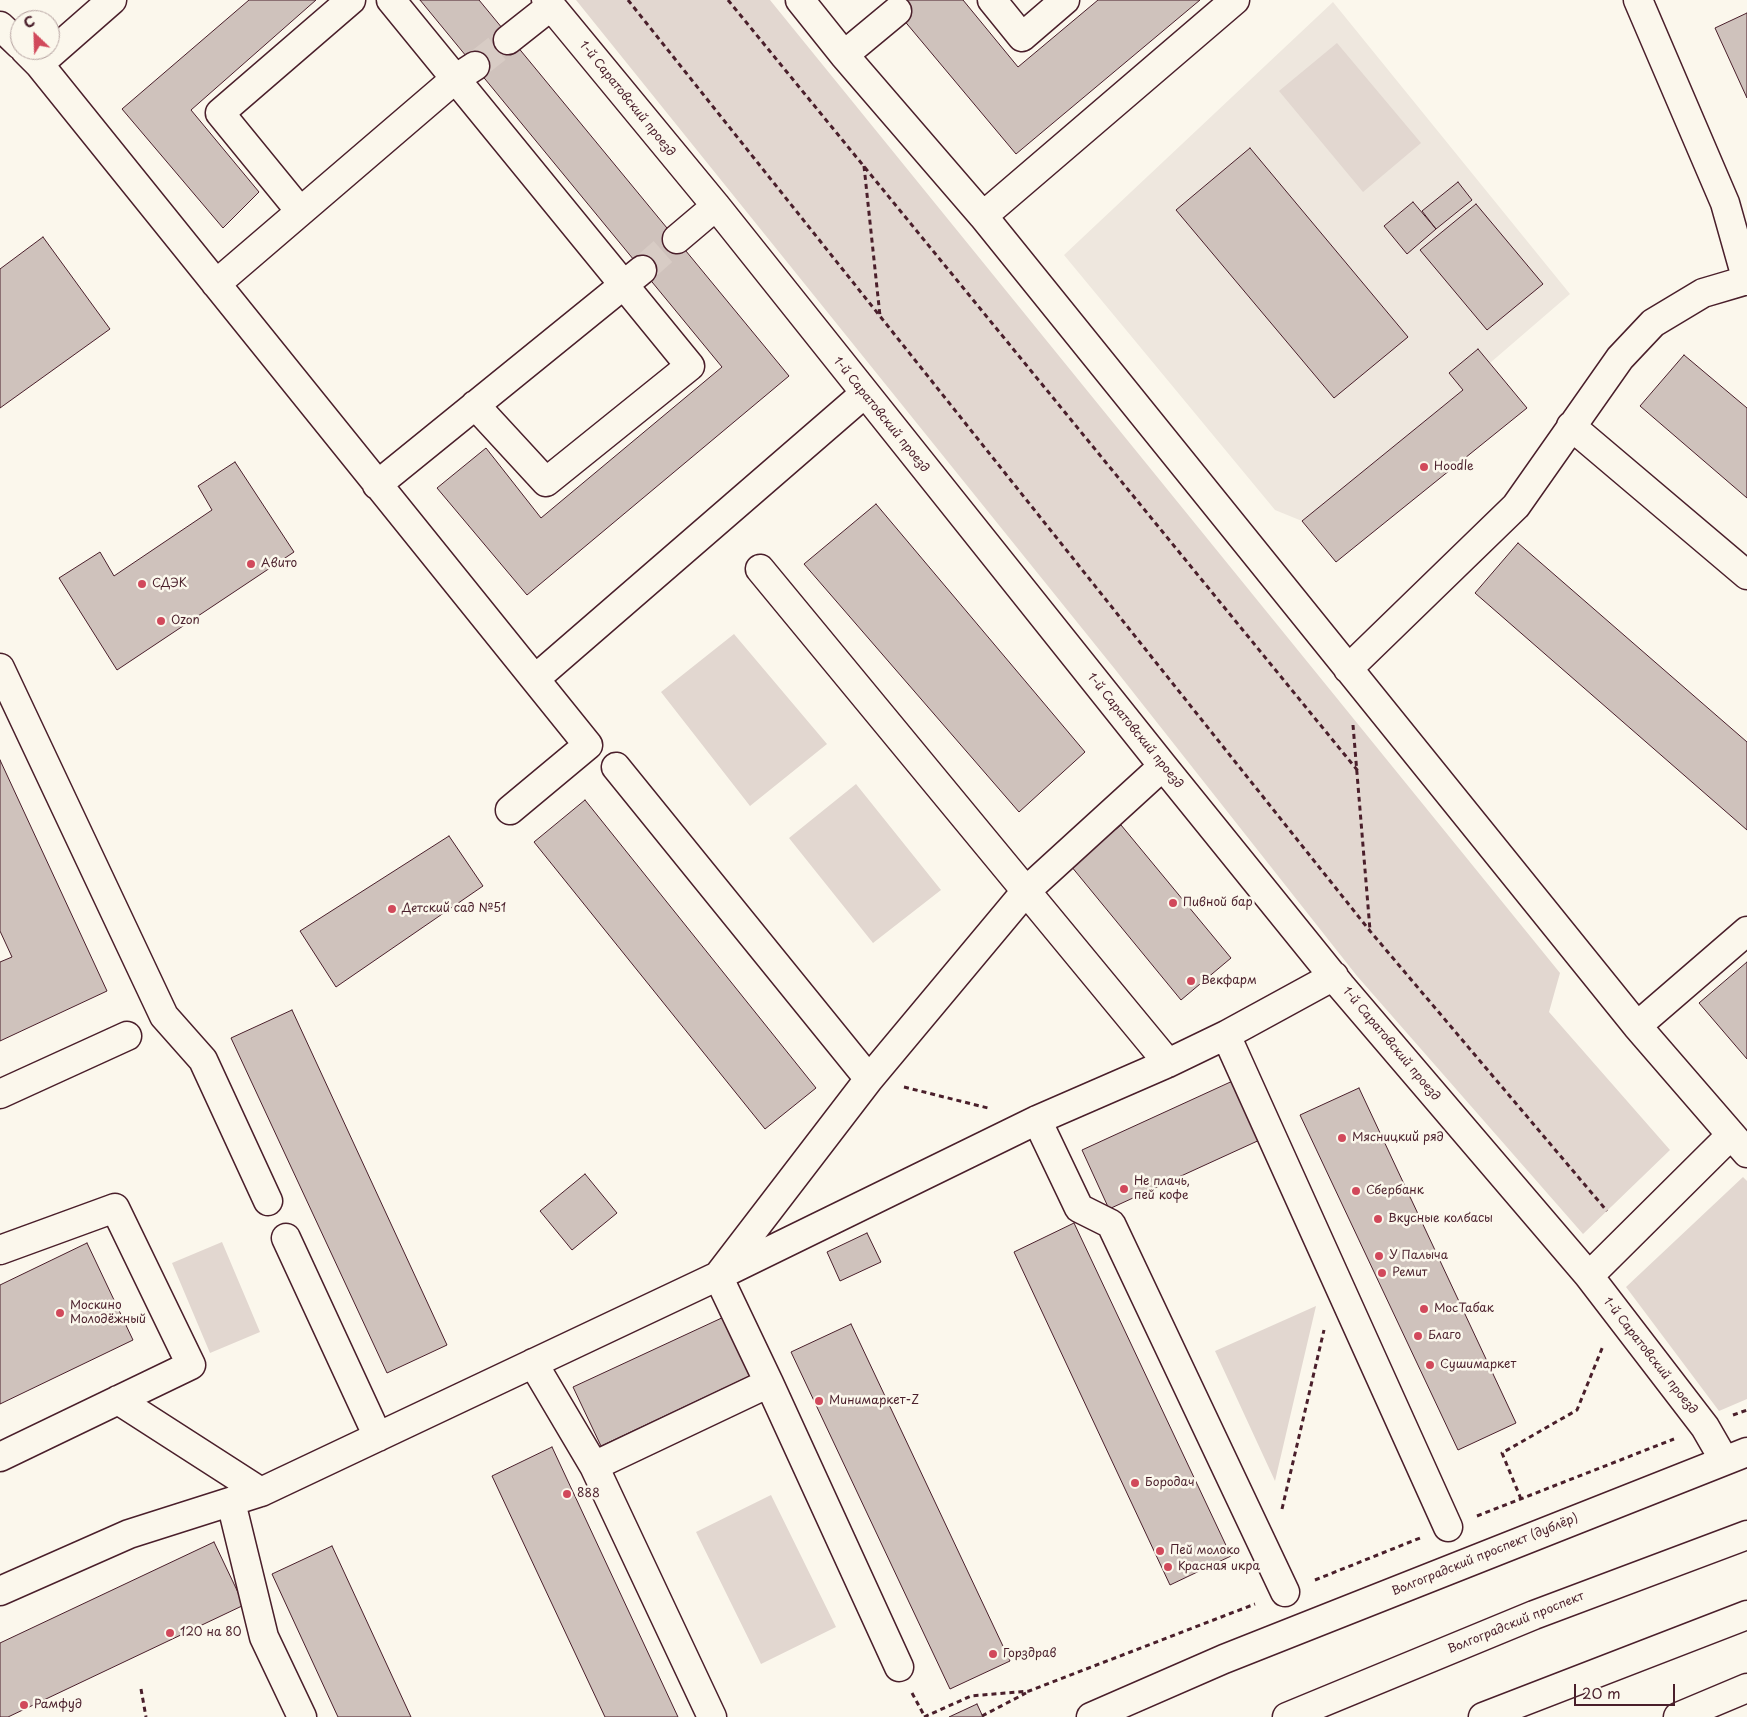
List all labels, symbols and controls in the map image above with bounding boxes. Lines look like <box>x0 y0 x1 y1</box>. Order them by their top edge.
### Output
north arrow <box>10 10 60 60</box>
text: С <box>20 10 38 33</box>
street label: 1-й Саратовский проезд <box>576 38 678 160</box>
street label: 1-й Саратовский проезд <box>830 354 932 476</box>
place label: Hoodle <box>1434 460 1474 474</box>
marker: Hoodle <box>1418 461 1430 473</box>
place label: Авито <box>261 557 297 571</box>
marker: Авито <box>245 558 257 570</box>
place label: СДЭК <box>152 577 187 591</box>
marker: СДЭК <box>136 578 148 590</box>
place label: Ozon <box>171 614 200 628</box>
marker: Ozon <box>155 615 167 627</box>
street label: 1-й Саратовский проезд <box>1084 670 1186 792</box>
place label: Пивной бар <box>1183 896 1253 910</box>
marker: Пивной бар <box>1167 897 1179 909</box>
place label: Детский сад №51 <box>402 902 506 916</box>
marker: Детский сад №51 <box>386 903 398 915</box>
place label: Векфарм <box>1201 974 1257 988</box>
marker: Векфарм <box>1185 975 1197 987</box>
street label: 1-й Саратовский проезд <box>1339 984 1443 1104</box>
place label: Мясницкий ряд <box>1352 1131 1444 1145</box>
marker: Мясницкий ряд <box>1336 1132 1348 1144</box>
place label: Не плачь, пей кофе <box>1134 1175 1190 1203</box>
marker: Не плачь, пей кофе <box>1118 1183 1130 1195</box>
place label: Сбербанк <box>1366 1184 1424 1198</box>
marker: Сбербанк <box>1350 1185 1362 1197</box>
place label: Вкусные колбасы <box>1388 1212 1493 1226</box>
marker: Вкусные колбасы <box>1372 1213 1384 1225</box>
place label: У Палыча <box>1389 1249 1448 1263</box>
marker: У Палыча <box>1373 1250 1385 1262</box>
place label: Ремит <box>1392 1266 1428 1280</box>
marker: Ремит <box>1376 1267 1388 1279</box>
street label: 1-й Саратовский проезд <box>1600 1295 1700 1417</box>
place label: Москино Молодёжный <box>70 1299 146 1327</box>
place label: МосТабак <box>1434 1302 1494 1316</box>
marker: МосТабак <box>1418 1303 1430 1315</box>
marker: Москино Молодёжный <box>54 1307 66 1319</box>
place label: Благо <box>1428 1329 1461 1343</box>
marker: Благо <box>1412 1330 1424 1342</box>
place label: Сушимаркет <box>1440 1358 1516 1372</box>
marker: Сушимаркет <box>1424 1359 1436 1371</box>
place label: Минимаркет-Z <box>829 1394 919 1408</box>
marker: Минимаркет-Z <box>813 1395 825 1407</box>
place label: Бородач <box>1145 1476 1195 1490</box>
marker: Бородач <box>1129 1477 1141 1489</box>
place label: 888 <box>577 1487 600 1501</box>
marker: 888 <box>561 1488 573 1500</box>
street label: Волгоградский проспект (дублёр) <box>1390 1511 1580 1599</box>
place label: Пей молоко <box>1170 1544 1240 1558</box>
marker: Пей молоко <box>1154 1545 1166 1557</box>
place label: Красная икра <box>1178 1560 1260 1574</box>
marker: Красная икра <box>1162 1561 1174 1573</box>
street label: Волгоградский проспект <box>1446 1589 1586 1657</box>
place label: 120 на 80 <box>180 1626 242 1640</box>
marker: 120 на 80 <box>164 1627 176 1639</box>
place label: Горздрав <box>1003 1647 1056 1661</box>
marker: Горздрав <box>987 1648 999 1660</box>
scale bar <box>1577 1674 1678 1706</box>
text: 20 m <box>1582 1681 1621 1704</box>
place label: Рамфуд <box>34 1698 82 1712</box>
marker: Рамфуд <box>18 1699 30 1711</box>

